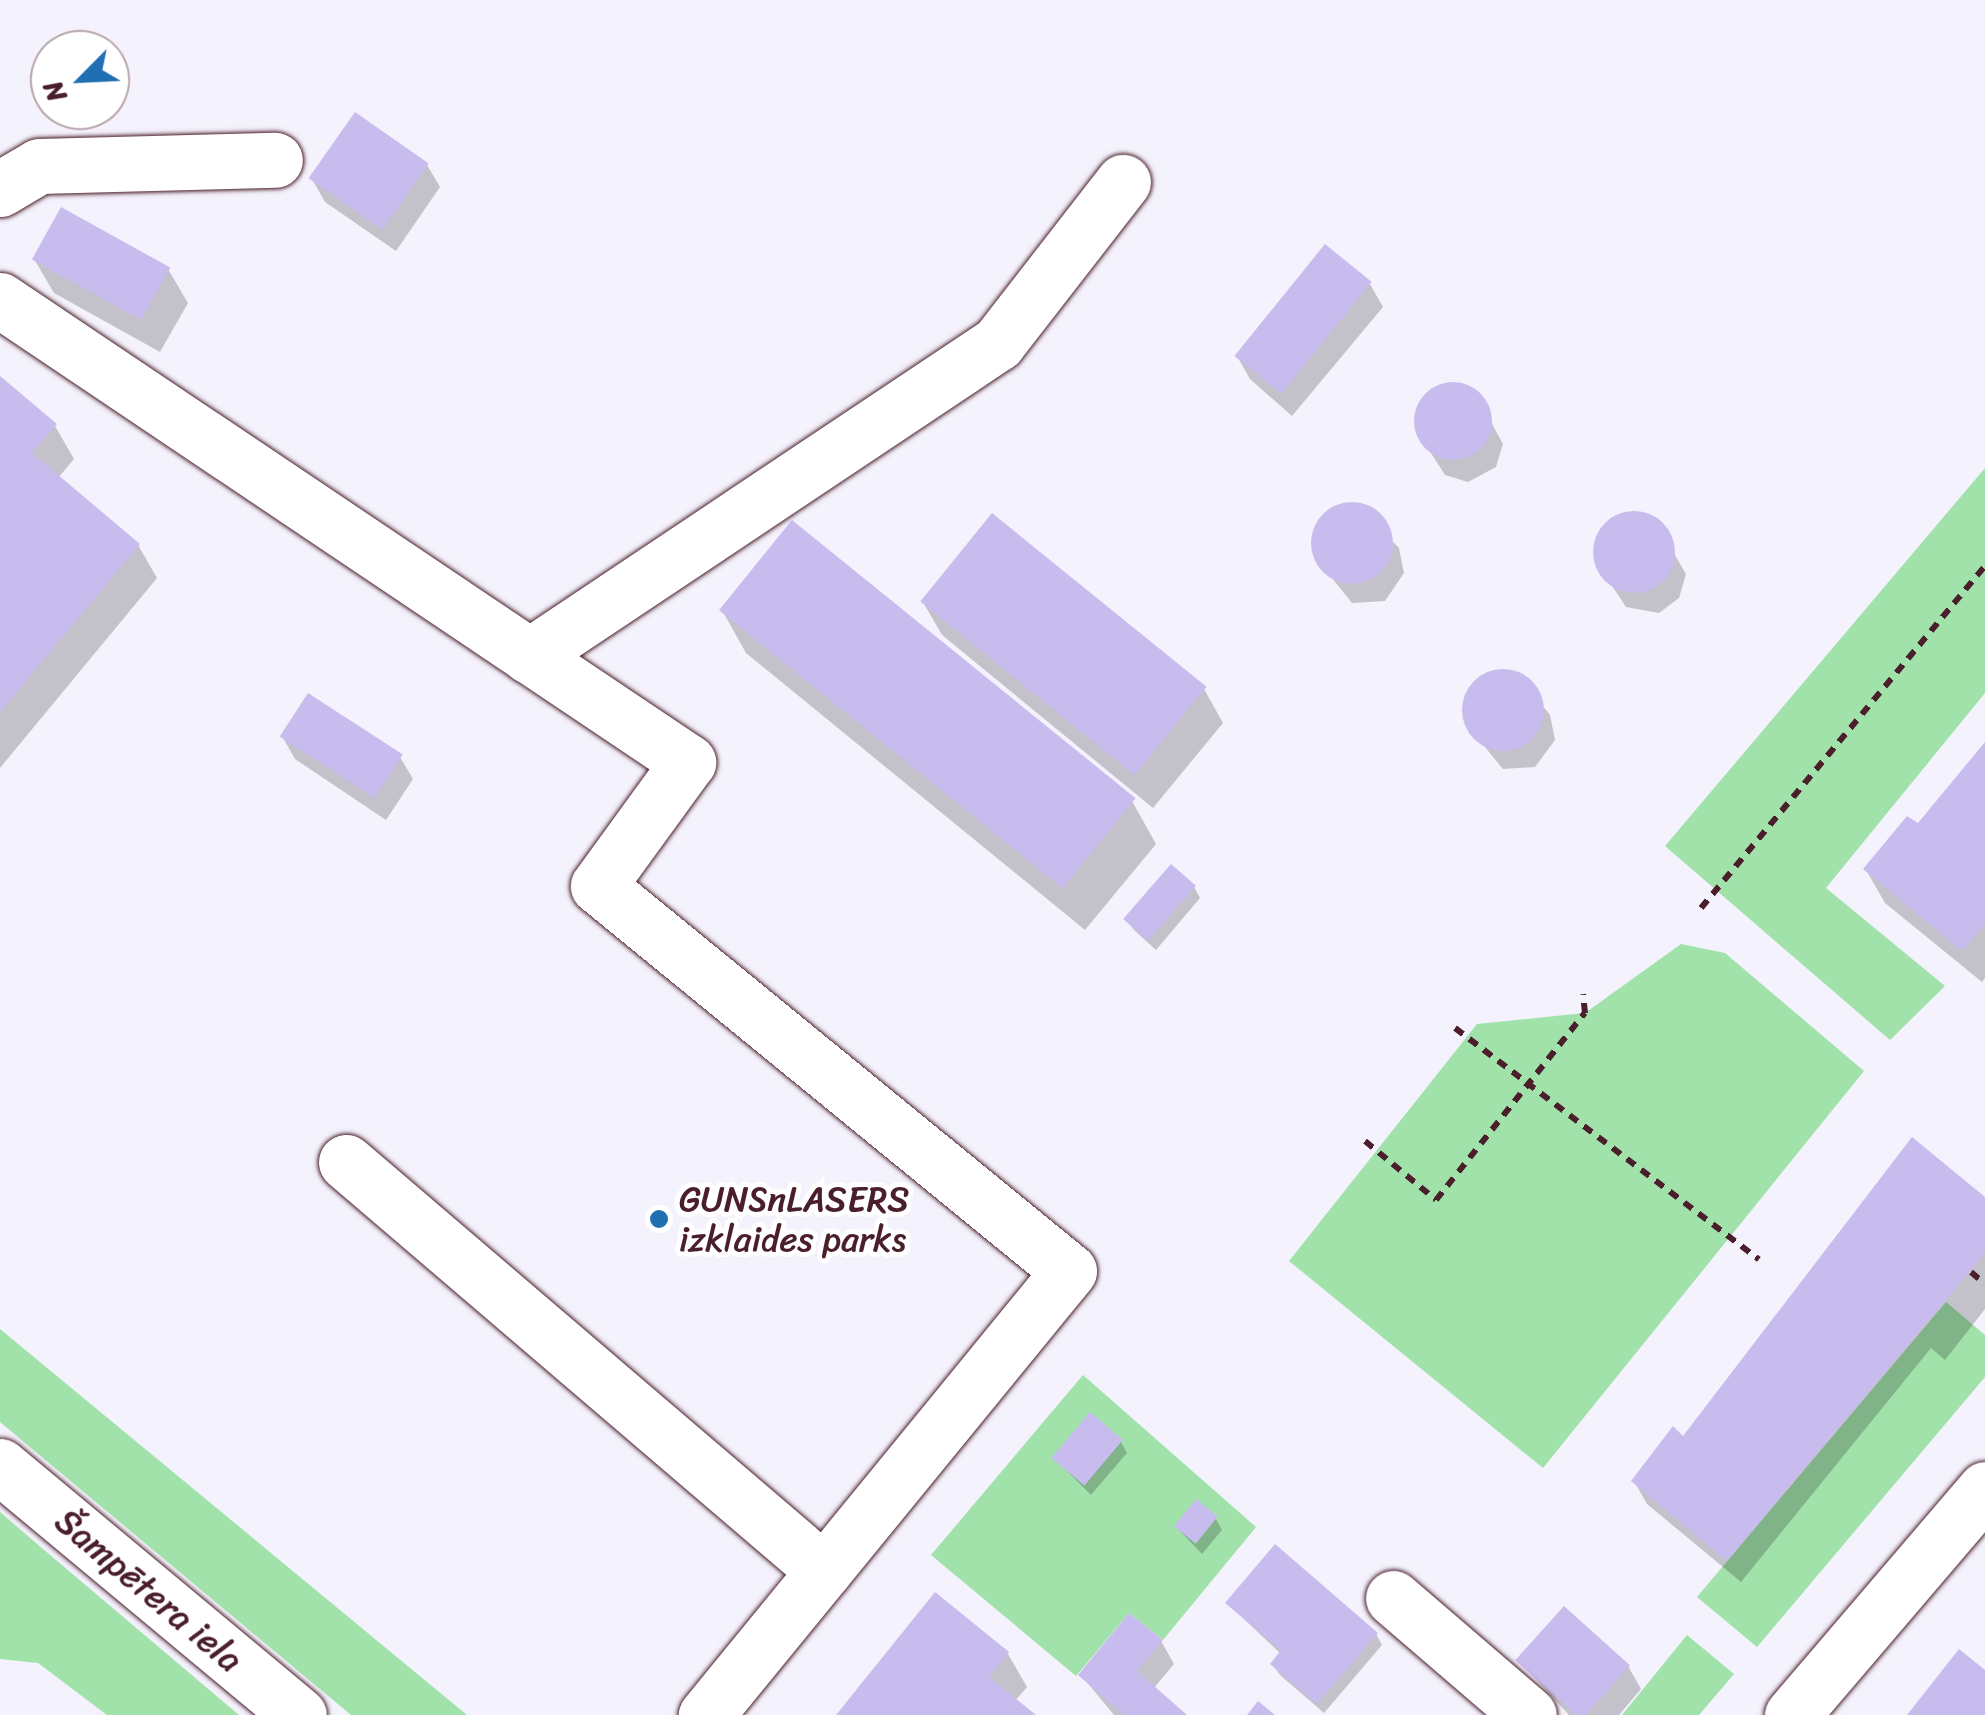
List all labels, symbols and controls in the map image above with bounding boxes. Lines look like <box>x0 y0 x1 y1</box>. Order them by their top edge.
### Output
north arrow <box>30 30 130 130</box>
text: N <box>28 73 80 110</box>
place label: GUNSnLASERS izklaides parks <box>679 1178 909 1260</box>
marker: GUNSnLASERS izklaides parks <box>648 1208 670 1230</box>
street label: Šampētera iela <box>47 1500 251 1680</box>

